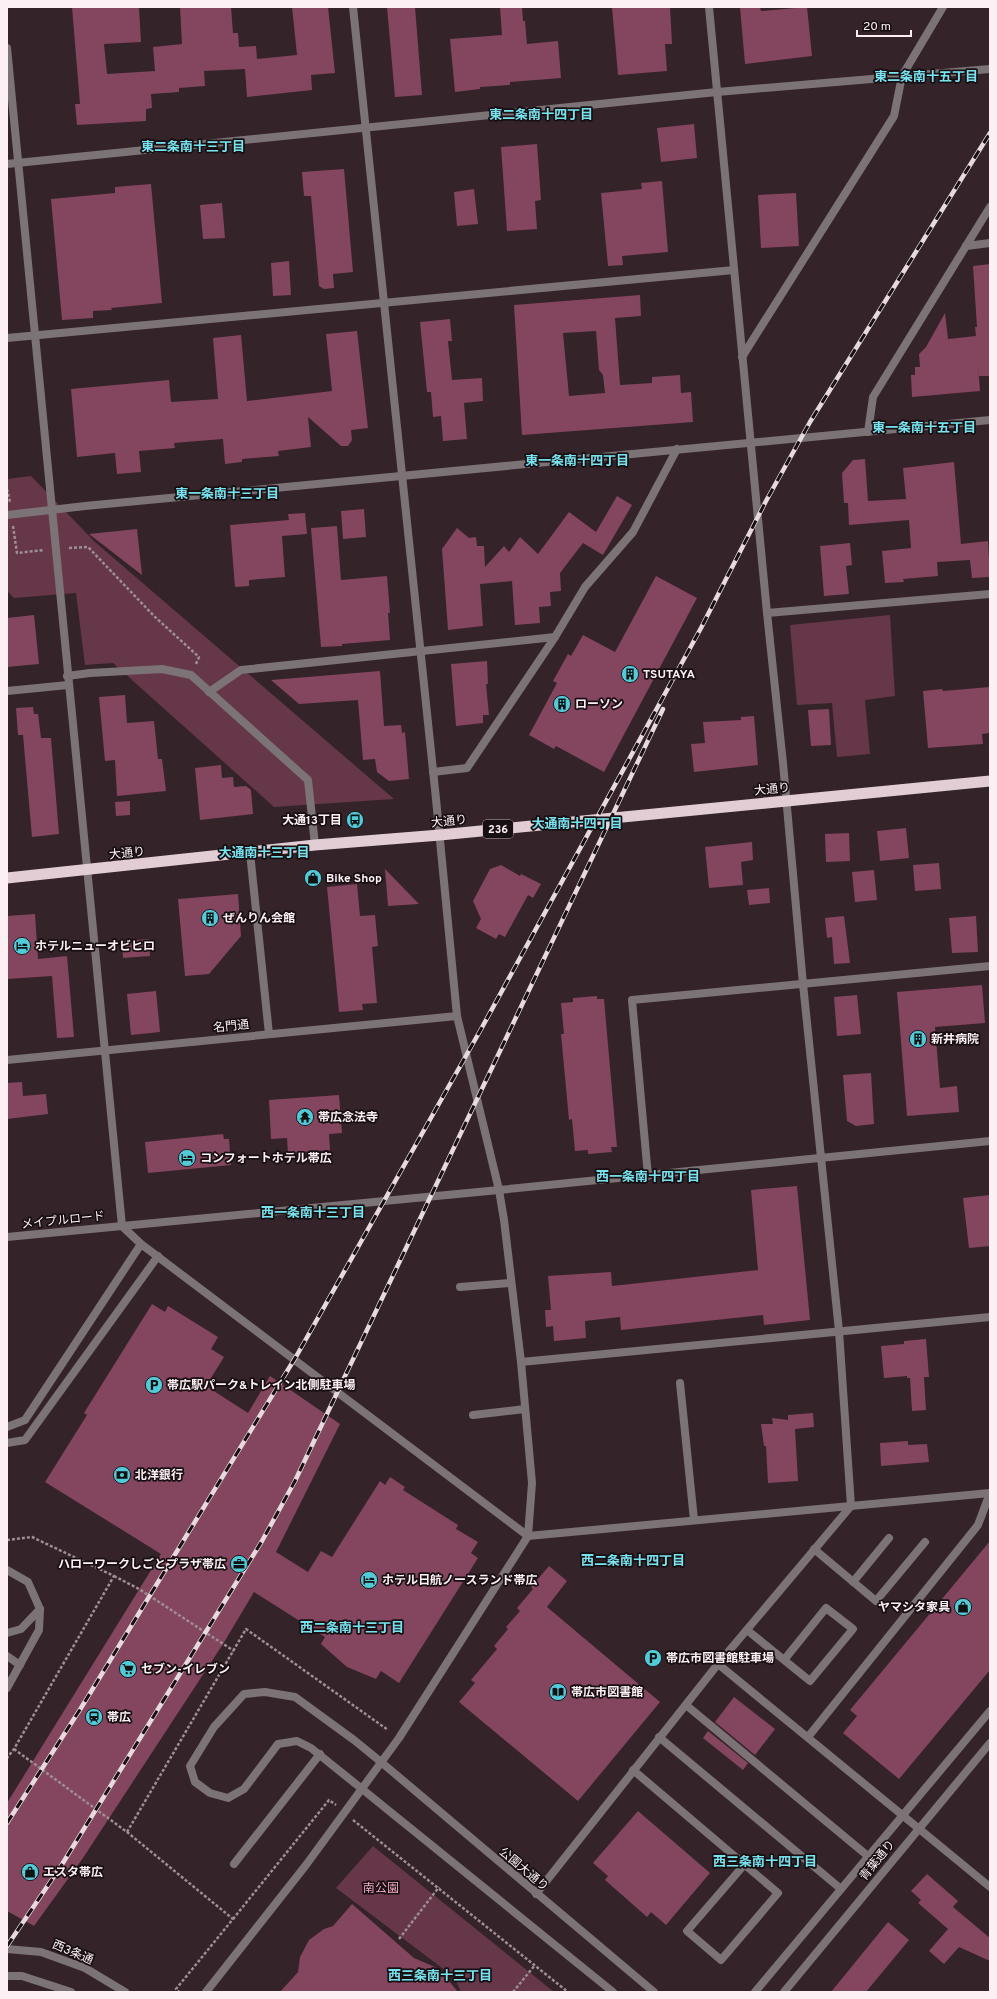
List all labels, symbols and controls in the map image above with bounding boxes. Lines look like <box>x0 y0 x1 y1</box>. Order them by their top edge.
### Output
scale bar <box>857 12 911 38</box>
text: 20 m <box>863 19 891 35</box>
district label: 東二条南十五丁目 <box>874 69 978 86</box>
district label: 東二条南十四丁目 <box>489 107 593 124</box>
district label: 東二条南十三丁目 <box>141 139 245 156</box>
district label: 東一条南十五丁目 <box>872 420 976 437</box>
district label: 東一条南十四丁目 <box>525 453 629 470</box>
district label: 東一条南十三丁目 <box>175 486 279 503</box>
building icon: TSUTAYA <box>620 664 640 684</box>
place label: TSUTAYA <box>643 667 695 683</box>
building icon: ローソン <box>552 694 572 714</box>
place label: ローソン <box>575 697 623 713</box>
street label: 大通り <box>753 780 791 800</box>
bus stop icon: 大通13丁目 <box>345 810 365 830</box>
street label: 大通り <box>430 812 468 832</box>
place label: 大通13丁目 <box>282 813 342 829</box>
district label: 大通南十四丁目 <box>531 816 623 833</box>
road number: 236 <box>483 820 513 838</box>
street label: 大通り <box>108 844 146 864</box>
district label: 大通南十三丁目 <box>218 845 310 862</box>
shop icon: Bike Shop <box>303 868 323 888</box>
place label: Bike Shop <box>326 871 382 887</box>
building icon: ぜんりん会館 <box>200 908 220 928</box>
place label: ぜんりん会館 <box>223 911 295 927</box>
hotel icon: ホテルニューオビヒロ <box>12 936 32 956</box>
place label: ホテルニューオビヒロ <box>35 939 155 955</box>
street label: 名門通 <box>212 1017 250 1037</box>
building icon: 新井病院 <box>908 1029 928 1049</box>
place label: 新井病院 <box>931 1032 979 1048</box>
temple icon: 帯広念法寺 <box>295 1107 315 1127</box>
place label: 帯広念法寺 <box>318 1110 378 1126</box>
hotel icon: コンフォートホテル帯広 <box>177 1148 197 1168</box>
place label: コンフォートホテル帯広 <box>200 1151 332 1167</box>
district label: 西一条南十四丁目 <box>596 1169 700 1186</box>
district label: 西一条南十三丁目 <box>261 1205 365 1222</box>
street label: メイプルロード <box>20 1209 106 1233</box>
parking icon: 帯広駅パーク&トレイン北側駐車場 <box>144 1375 164 1395</box>
place label: 帯広駅パーク&トレイン北側駐車場 <box>167 1378 356 1394</box>
bank icon: 北洋銀行 <box>112 1465 132 1485</box>
place label: 北洋銀行 <box>135 1468 183 1484</box>
district label: 西二条南十四丁目 <box>581 1553 685 1570</box>
office icon: ハローワークしごとプラザ帯広 <box>229 1554 249 1574</box>
place label: ハローワークしごとプラザ帯広 <box>58 1557 226 1573</box>
hotel icon: ホテル日航ノースランド帯広 <box>359 1570 379 1590</box>
place label: ホテル日航ノースランド帯広 <box>382 1573 537 1589</box>
shop icon: ヤマシタ家具 <box>953 1597 973 1617</box>
place label: ヤマシタ家具 <box>878 1600 950 1616</box>
district label: 西二条南十三丁目 <box>300 1620 404 1637</box>
parking icon: 帯広市図書館駐車場 <box>643 1648 663 1668</box>
place label: 帯広市図書館駐車場 <box>666 1651 774 1667</box>
supermarket icon: セブン-イレブン <box>118 1659 138 1679</box>
place label: セブン-イレブン <box>141 1662 230 1678</box>
library icon: 帯広市図書館 <box>548 1682 568 1702</box>
place label: 帯広市図書館 <box>571 1685 643 1701</box>
station icon: 帯広 <box>84 1707 104 1727</box>
place label: 帯広 <box>107 1710 131 1726</box>
street label: 青葉通り <box>856 1837 899 1884</box>
street label: 公園大通り <box>495 1844 551 1895</box>
district label: 西三条南十四丁目 <box>713 1854 817 1871</box>
shop icon: エスタ帯広 <box>20 1862 40 1882</box>
place label: エスタ帯広 <box>43 1865 103 1881</box>
park label: 南公園 <box>363 1881 399 1897</box>
street label: 西3条通 <box>50 1937 96 1969</box>
district label: 西三条南十三丁目 <box>388 1968 492 1985</box>

